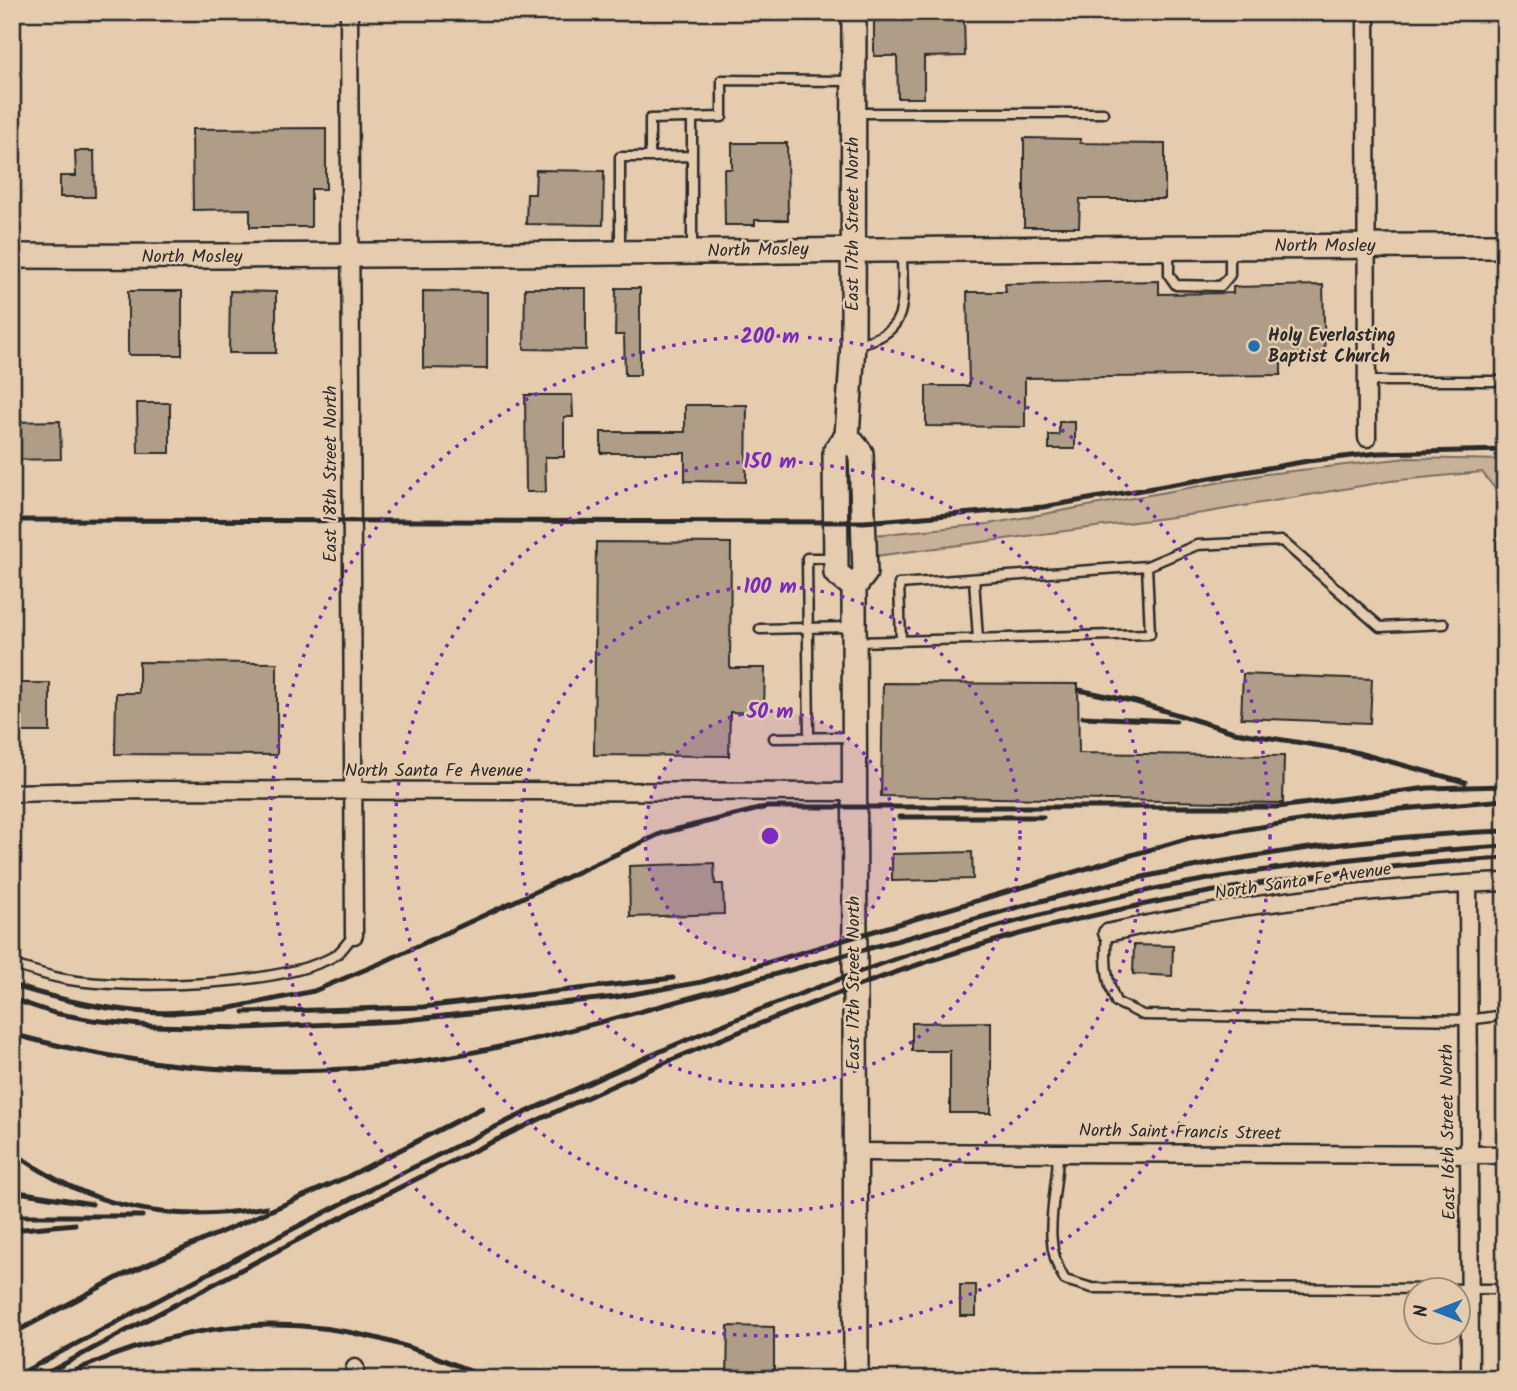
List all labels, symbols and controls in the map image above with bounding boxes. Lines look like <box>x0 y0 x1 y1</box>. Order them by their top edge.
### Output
street label: East 17th Street North <box>839 137 868 311</box>
street label: North Mosley <box>1274 232 1376 261</box>
street label: North Mosley <box>707 236 809 266</box>
street label: North Mosley <box>141 243 243 272</box>
text: 200 m <box>740 321 800 354</box>
place label: Holy Everlasting Baptist Church <box>1268 322 1396 372</box>
marker: Holy Everlasting Baptist Church <box>1246 338 1262 354</box>
street label: East 18th Street North <box>317 386 346 562</box>
text: 150 m <box>743 446 797 479</box>
text: 100 m <box>743 571 797 604</box>
text: 50 m <box>746 696 793 729</box>
street label: North Santa Fe Avenue <box>345 757 523 786</box>
centre of rings <box>758 824 782 848</box>
street label: North Santa Fe Avenue <box>1213 855 1393 909</box>
street label: East 17th Street North <box>840 896 869 1070</box>
street label: East 16th Street North <box>1433 1044 1465 1220</box>
street label: North Saint Francis Street <box>1079 1117 1282 1149</box>
north arrow <box>1402 1276 1472 1346</box>
text: N <box>1407 1305 1437 1317</box>

